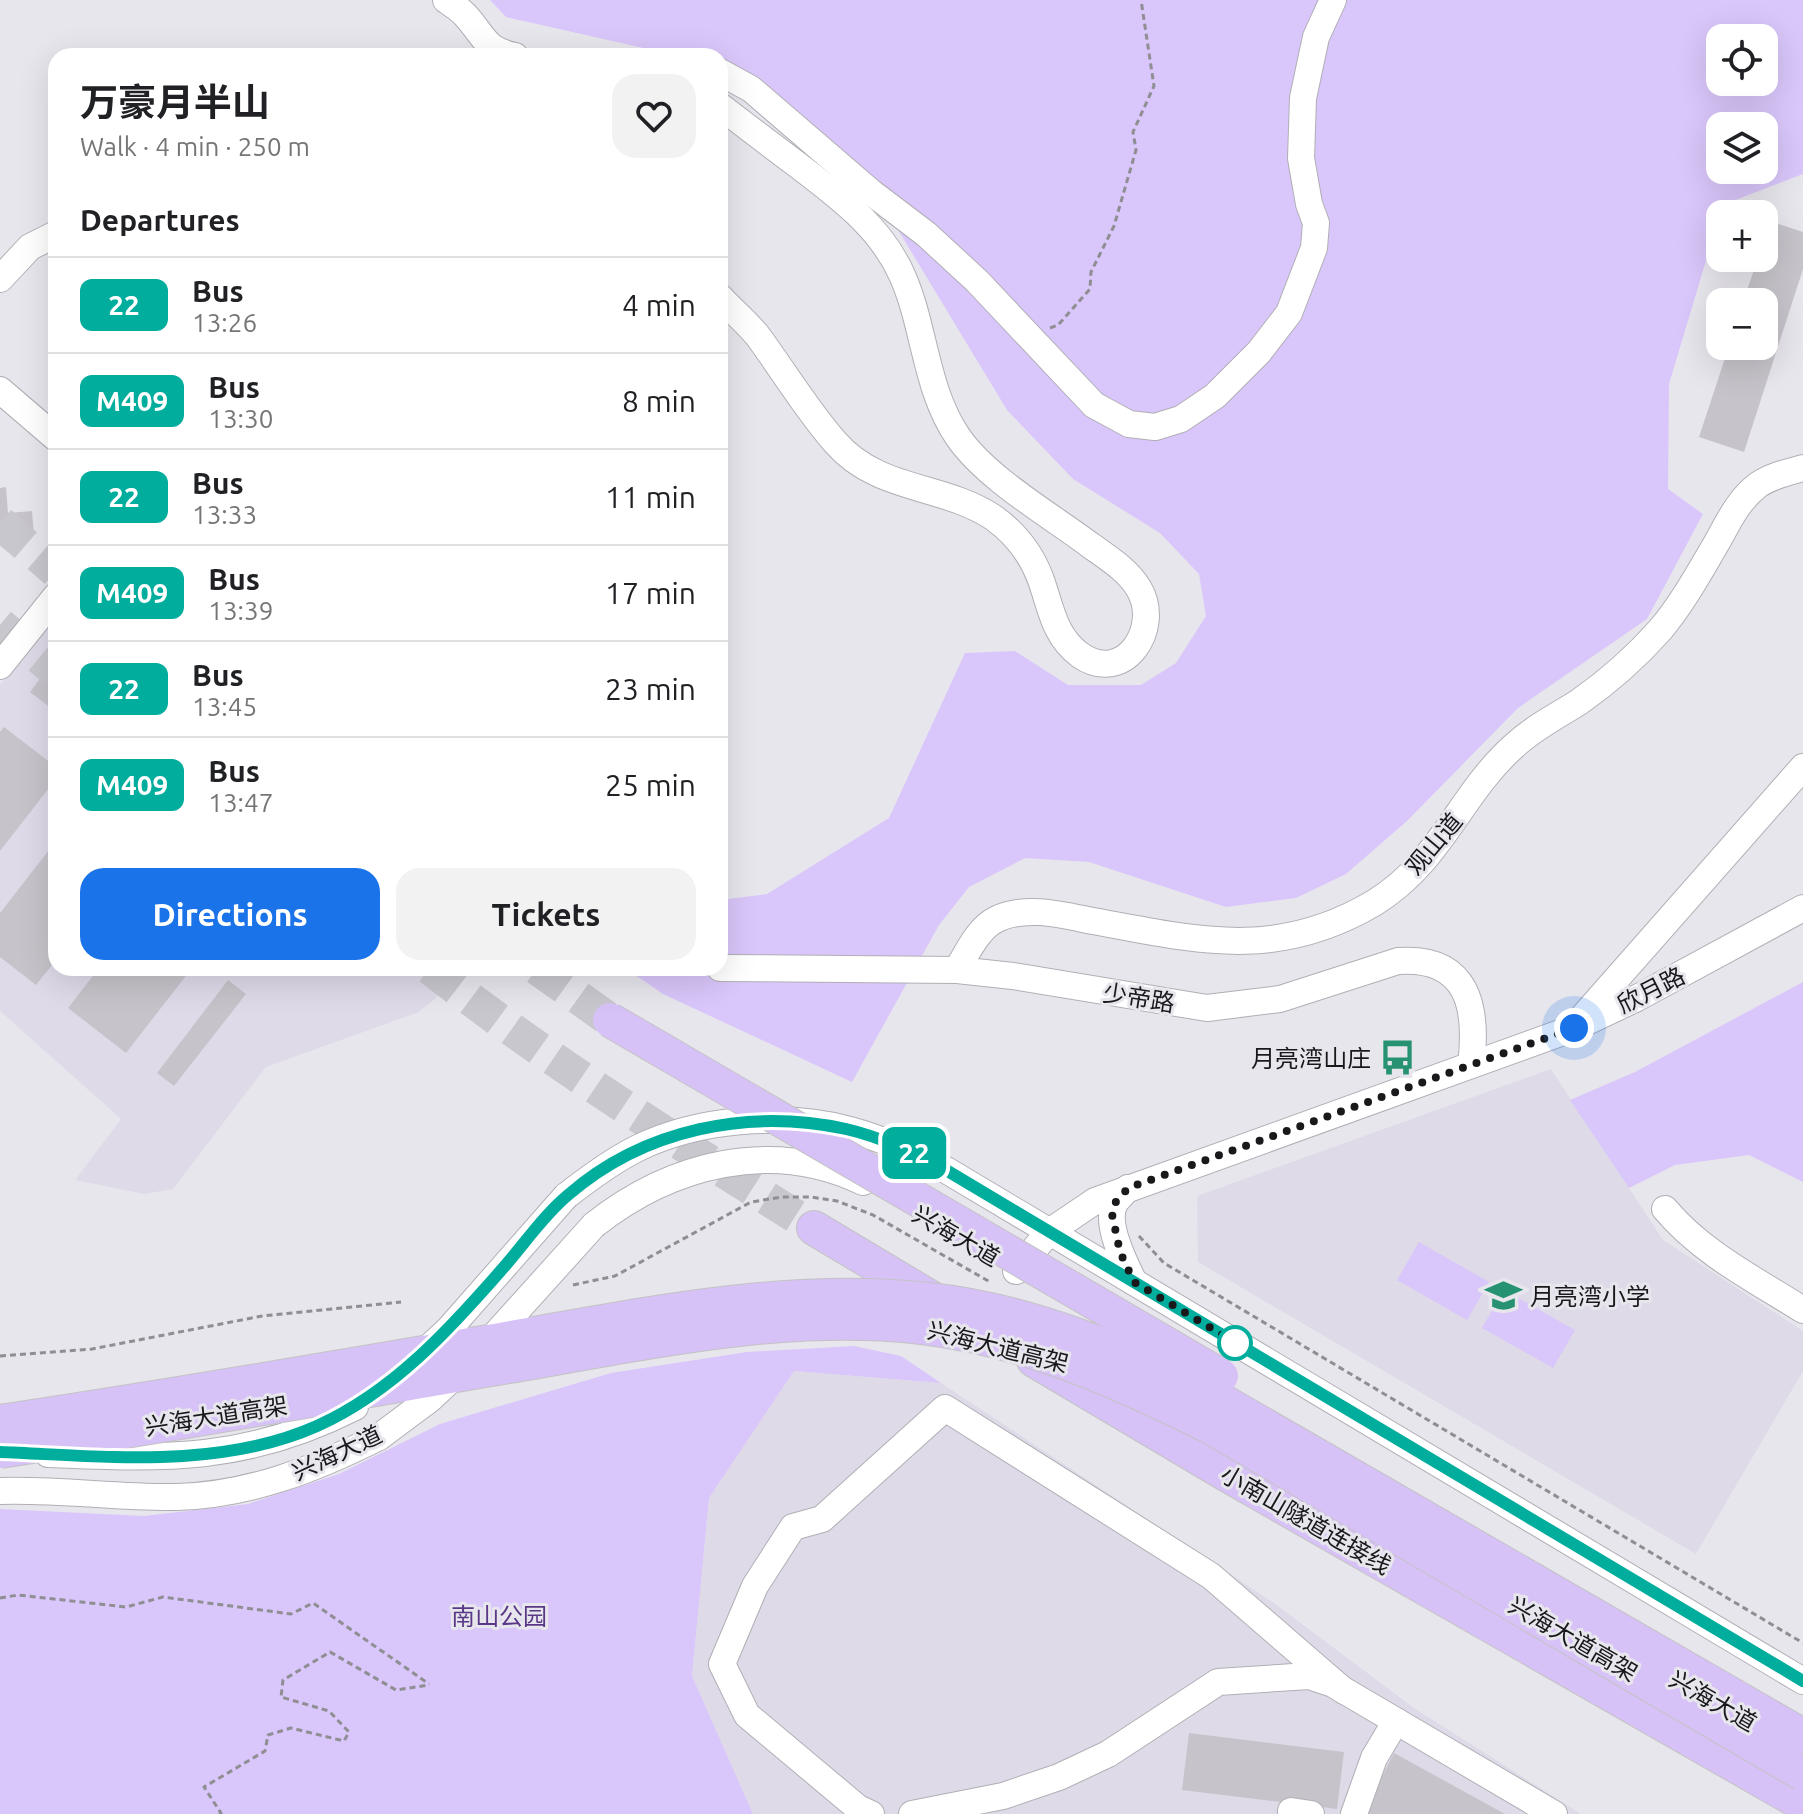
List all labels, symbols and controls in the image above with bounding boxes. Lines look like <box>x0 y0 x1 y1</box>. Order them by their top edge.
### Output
map controls <box>1706 24 1778 360</box>
button: locate <box>1706 24 1778 96</box>
button: heart <box>612 74 696 158</box>
text: 万豪月半山 <box>80 81 270 123</box>
button: layers <box>1706 112 1778 184</box>
text: Walk · 4 min · 250 m <box>80 132 310 161</box>
button: + <box>1706 200 1778 272</box>
text: Departures <box>80 203 240 237</box>
text: Bus <box>192 274 244 308</box>
text: 4 min <box>622 288 696 322</box>
button: − <box>1706 288 1778 360</box>
text: 22 <box>108 289 140 320</box>
text: 13:26 <box>192 308 257 337</box>
text: Bus <box>208 370 260 404</box>
text: 8 min <box>622 384 696 418</box>
text: M409 <box>96 385 168 416</box>
text: 13:30 <box>208 404 273 433</box>
text: Bus <box>192 466 244 500</box>
text: 11 min <box>605 480 696 514</box>
text: 22 <box>108 481 140 512</box>
text: 13:33 <box>192 500 257 529</box>
text: Bus <box>208 562 260 596</box>
text: 17 min <box>605 576 696 610</box>
text: M409 <box>96 577 168 608</box>
text: 13:39 <box>208 596 273 625</box>
text: Bus <box>192 658 244 692</box>
text: 23 min <box>605 672 696 706</box>
text: 22 <box>108 673 140 704</box>
text: 13:45 <box>192 692 257 721</box>
text: Bus <box>208 754 260 788</box>
text: 25 min <box>605 768 696 802</box>
text: M409 <box>96 769 168 800</box>
text: 13:47 <box>208 788 273 817</box>
street label: 观山道 <box>1401 808 1467 880</box>
button: Directions <box>80 868 380 960</box>
button: Tickets <box>396 868 696 960</box>
street label: 欣月路 <box>1613 962 1689 1018</box>
street label: 少帝路 <box>1101 979 1177 1017</box>
your location <box>1554 1008 1594 1048</box>
bus stop icon: 月亮湾山庄 <box>1378 1039 1416 1077</box>
place label: 月亮湾山庄 <box>1251 1045 1371 1072</box>
line badge: 22 <box>878 1127 950 1179</box>
text: 22 <box>898 1137 930 1168</box>
street label: 兴海大道 <box>908 1200 1004 1272</box>
school or university icon: 月亮湾小学 <box>1485 1277 1523 1315</box>
place label: 月亮湾小学 <box>1530 1283 1650 1310</box>
street label: 兴海大道高架 <box>925 1316 1071 1378</box>
unlabelled marker <box>1218 1326 1252 1360</box>
street label: 兴海大道高架 <box>143 1391 289 1441</box>
street label: 兴海大道 <box>288 1420 386 1486</box>
street label: 小南山隧道连接线 <box>1216 1460 1396 1580</box>
street label: 兴海大道高架 <box>1504 1591 1642 1687</box>
park label: 南山公园 <box>451 1603 547 1630</box>
street label: 兴海大道 <box>1665 1665 1761 1737</box>

